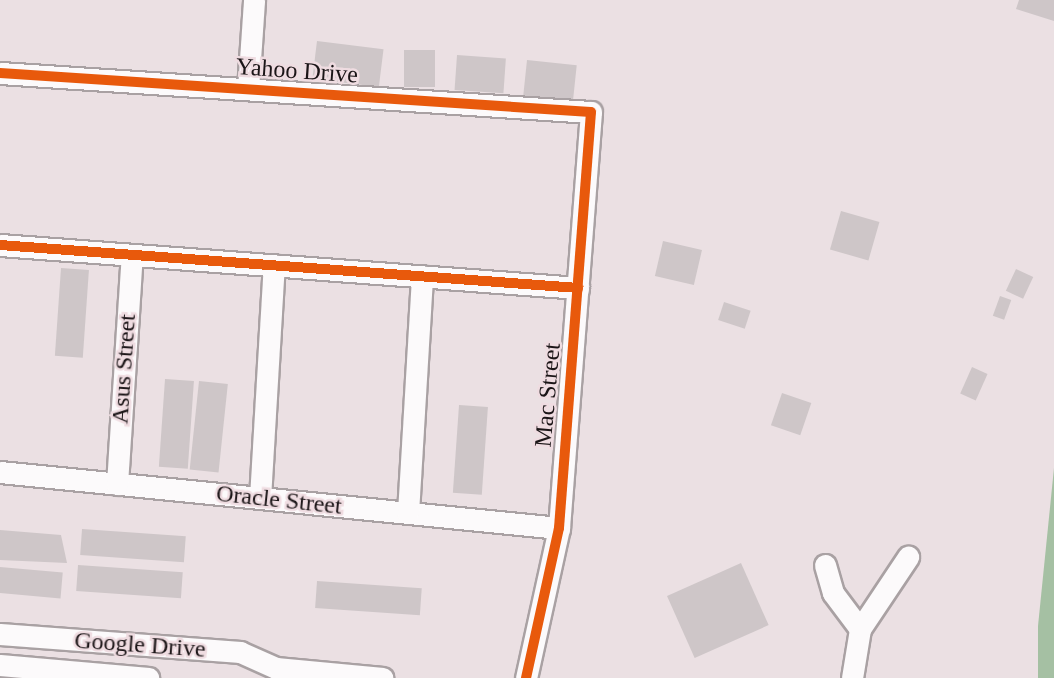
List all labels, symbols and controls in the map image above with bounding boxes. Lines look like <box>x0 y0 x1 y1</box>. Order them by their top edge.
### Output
street label: Yahoo Drive <box>235 52 359 90</box>
street label: Asus Street <box>106 313 142 425</box>
street label: Mac Street <box>529 342 567 448</box>
street label: Oracle Street <box>215 479 343 521</box>
street label: Google Drive <box>74 626 206 664</box>

